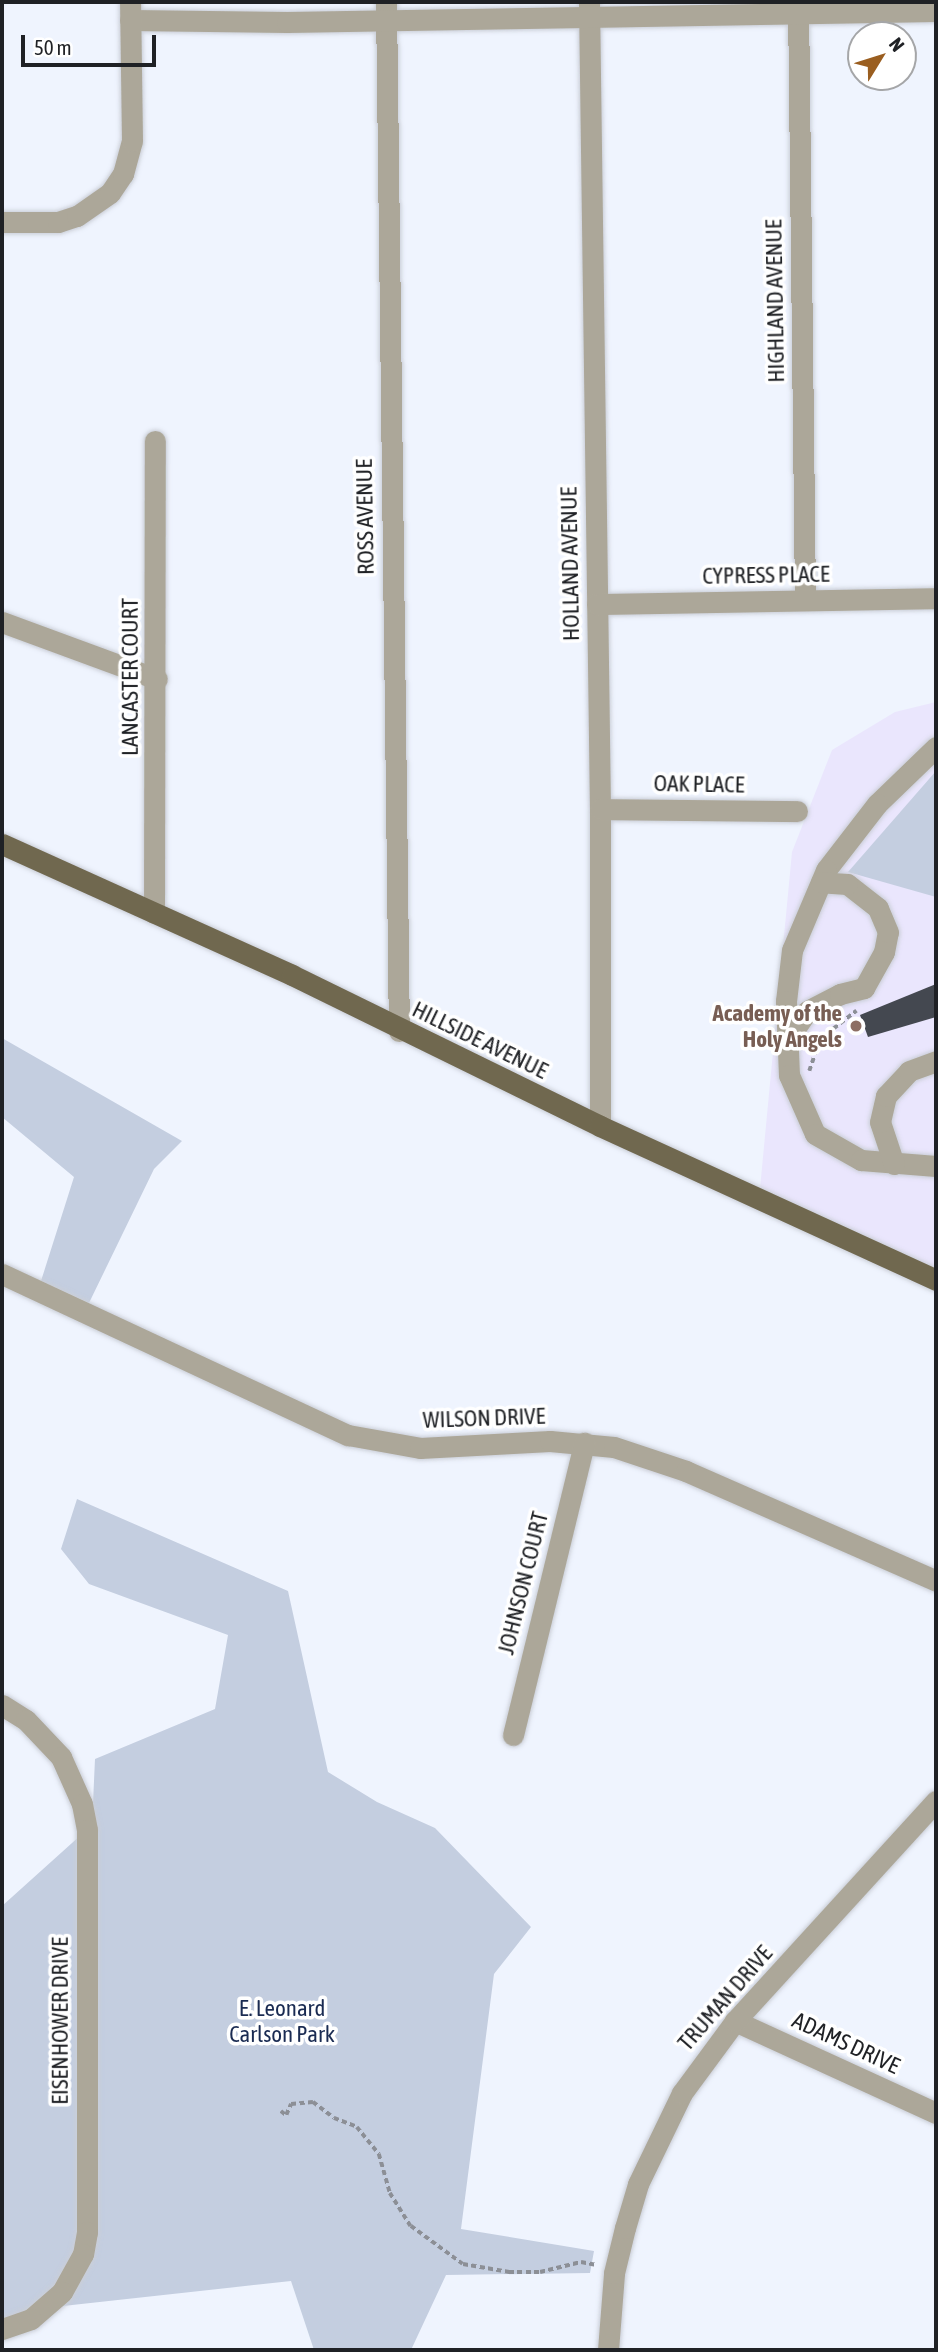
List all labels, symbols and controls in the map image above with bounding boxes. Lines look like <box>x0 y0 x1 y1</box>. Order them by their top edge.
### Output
scale bar <box>24 21 159 65</box>
north arrow <box>847 21 917 91</box>
text: N <box>885 33 909 55</box>
text: 50 m <box>34 35 72 59</box>
street label: HIGHLAND AVENUE <box>760 219 790 383</box>
street label: ROSS AVENUE <box>350 459 380 575</box>
street label: HOLLAND AVENUE <box>555 487 585 641</box>
street label: CYPRESS PLACE <box>702 560 830 590</box>
street label: LANCASTER COURT <box>116 598 144 756</box>
street label: OAK PLACE <box>653 769 745 799</box>
street label: HILLSIDE AVENUE <box>408 995 552 1085</box>
place label: Academy of the Holy Angels <box>712 999 842 1053</box>
marker: Academy of the Holy Angels <box>848 1018 864 1034</box>
street label: WILSON DRIVE <box>422 1402 546 1434</box>
street label: JOHNSON COURT <box>492 1509 554 1657</box>
street label: EISENHOWER DRIVE <box>46 1937 74 2105</box>
street label: TRUMAN DRIVE <box>672 1940 778 2056</box>
park label: E. Leonard Carlson Park <box>229 1994 335 2048</box>
street label: ADAMS DRIVE <box>788 2006 904 2080</box>

